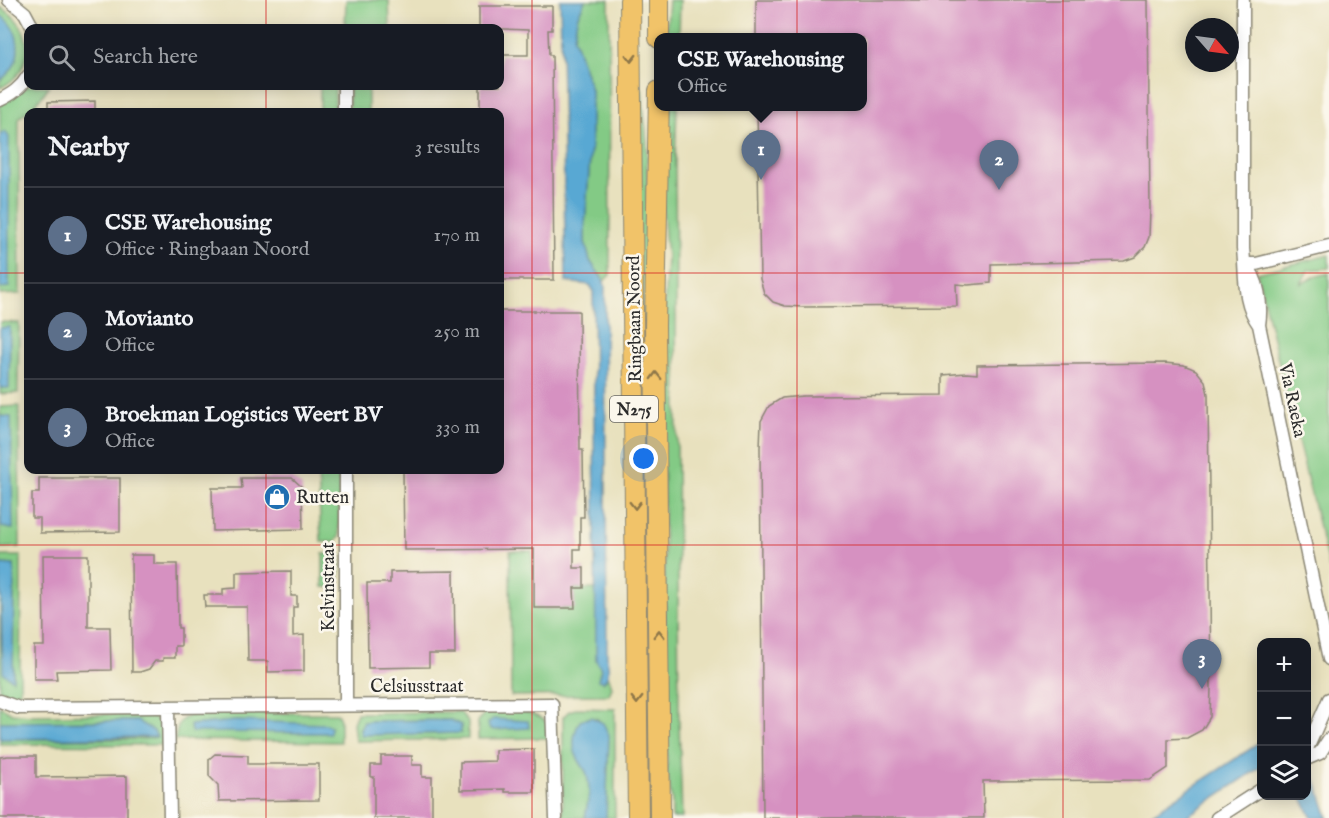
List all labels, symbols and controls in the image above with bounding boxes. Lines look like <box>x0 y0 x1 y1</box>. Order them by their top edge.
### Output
north arrow <box>1185 18 1239 72</box>
search box <box>24 24 504 90</box>
popup <box>654 33 867 111</box>
icon: search <box>45 41 78 74</box>
text: Search here <box>93 43 198 71</box>
text: CSE Warehousing <box>677 46 844 74</box>
one-way arrow <box>625 54 637 63</box>
text: Office <box>677 74 727 99</box>
pin: 1 <box>742 130 780 180</box>
text: Nearby <box>48 131 129 164</box>
text: 3 results <box>415 135 480 160</box>
pin: 2 <box>980 140 1018 190</box>
text: CSE Warehousing <box>105 209 271 237</box>
text: 1 <box>64 223 71 248</box>
text: 170 m <box>434 223 480 248</box>
text: Office · Ringbaan Noord <box>105 237 309 262</box>
street label: Ringbaan Noord <box>623 255 648 383</box>
text: Movianto <box>105 305 193 333</box>
text: 2 <box>63 319 72 344</box>
text: 250 m <box>434 319 480 344</box>
text: Office <box>105 333 155 358</box>
street label: Via Raeka <box>1272 360 1311 440</box>
one-way arrow <box>650 371 662 380</box>
road number: N275 <box>610 396 658 422</box>
text: Broekman Logistics Weert BV <box>105 401 382 429</box>
text: 3 <box>64 415 71 440</box>
text: 330 m <box>435 415 480 440</box>
text: Office <box>105 429 155 454</box>
your location <box>629 444 658 473</box>
shop icon: Rutten <box>262 482 292 512</box>
place label: Rutten <box>296 487 350 510</box>
one-way arrow <box>629 501 641 510</box>
street label: Kelvinstraat <box>318 542 341 632</box>
one-way arrow <box>653 629 665 638</box>
map controls <box>1257 638 1311 800</box>
button: + <box>1257 638 1311 692</box>
pin: 3 <box>1182 640 1222 689</box>
street label: Celsiusstraat <box>370 676 464 699</box>
button: − <box>1257 692 1311 746</box>
one-way arrow <box>631 696 643 705</box>
button: layers <box>1257 746 1311 800</box>

